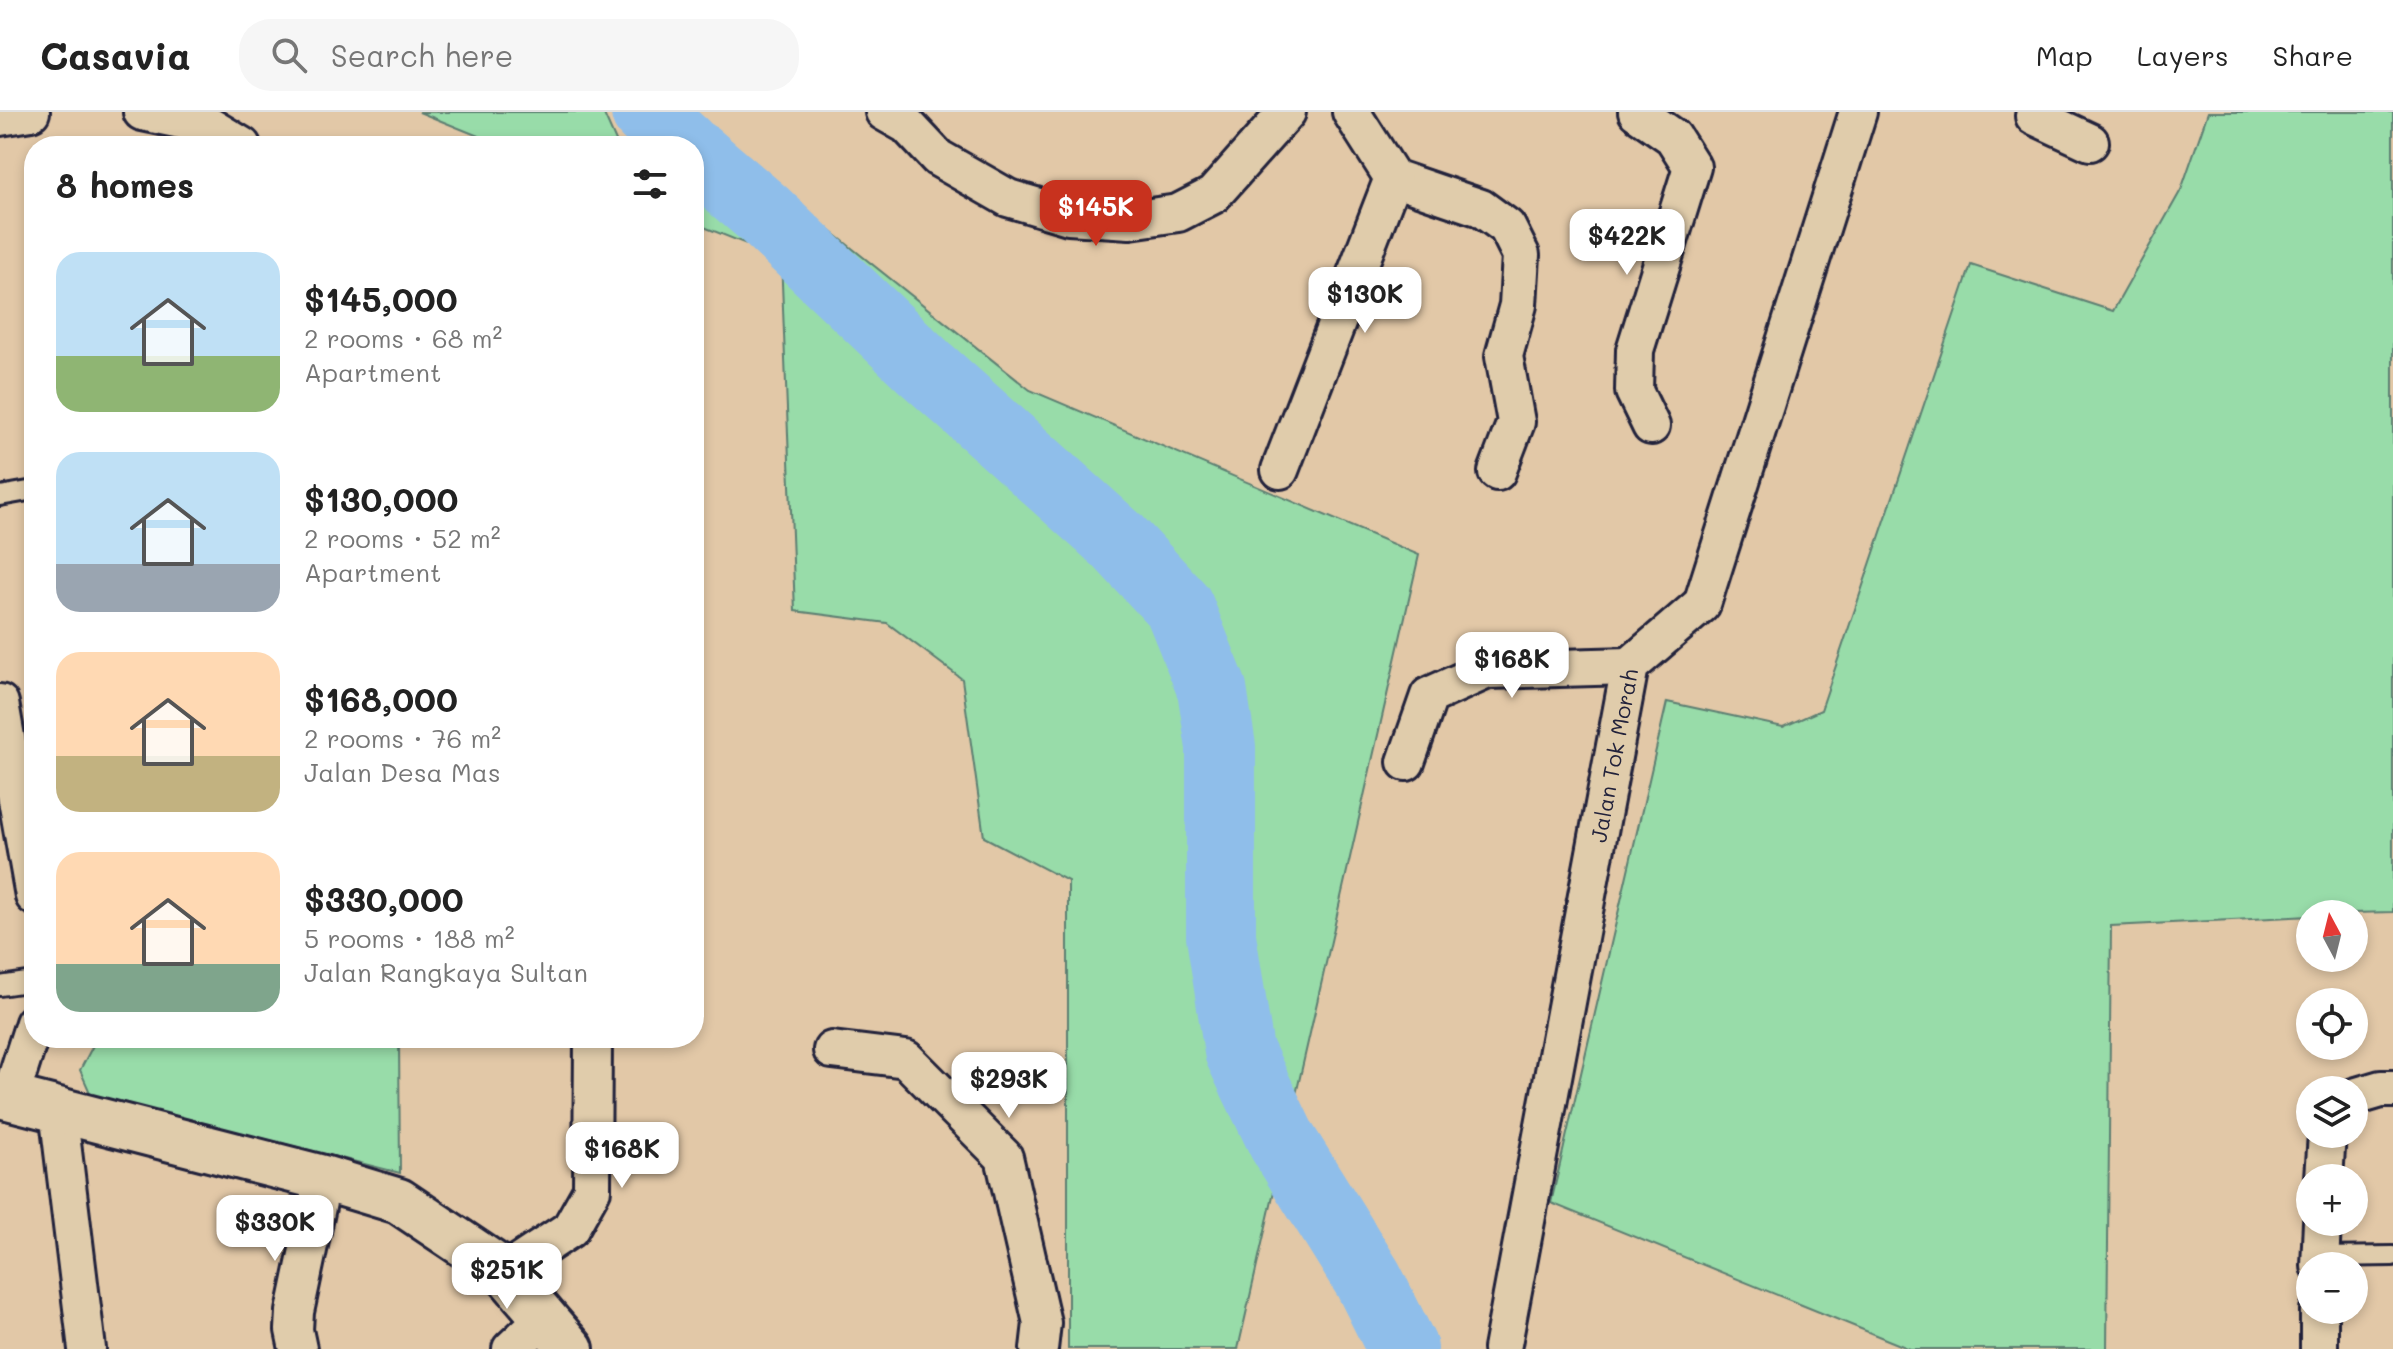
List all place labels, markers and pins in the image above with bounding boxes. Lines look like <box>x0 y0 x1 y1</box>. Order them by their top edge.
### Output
pin: $145K <box>1040 180 1152 248</box>
pin: $422K <box>1571 209 1683 277</box>
pin: $130K <box>1309 267 1421 335</box>
pin: $168K <box>1456 632 1568 700</box>
pin: $293K <box>953 1052 1065 1120</box>
pin: $168K <box>566 1122 678 1190</box>
pin: $330K <box>219 1195 331 1263</box>
pin: $251K <box>451 1243 563 1311</box>

